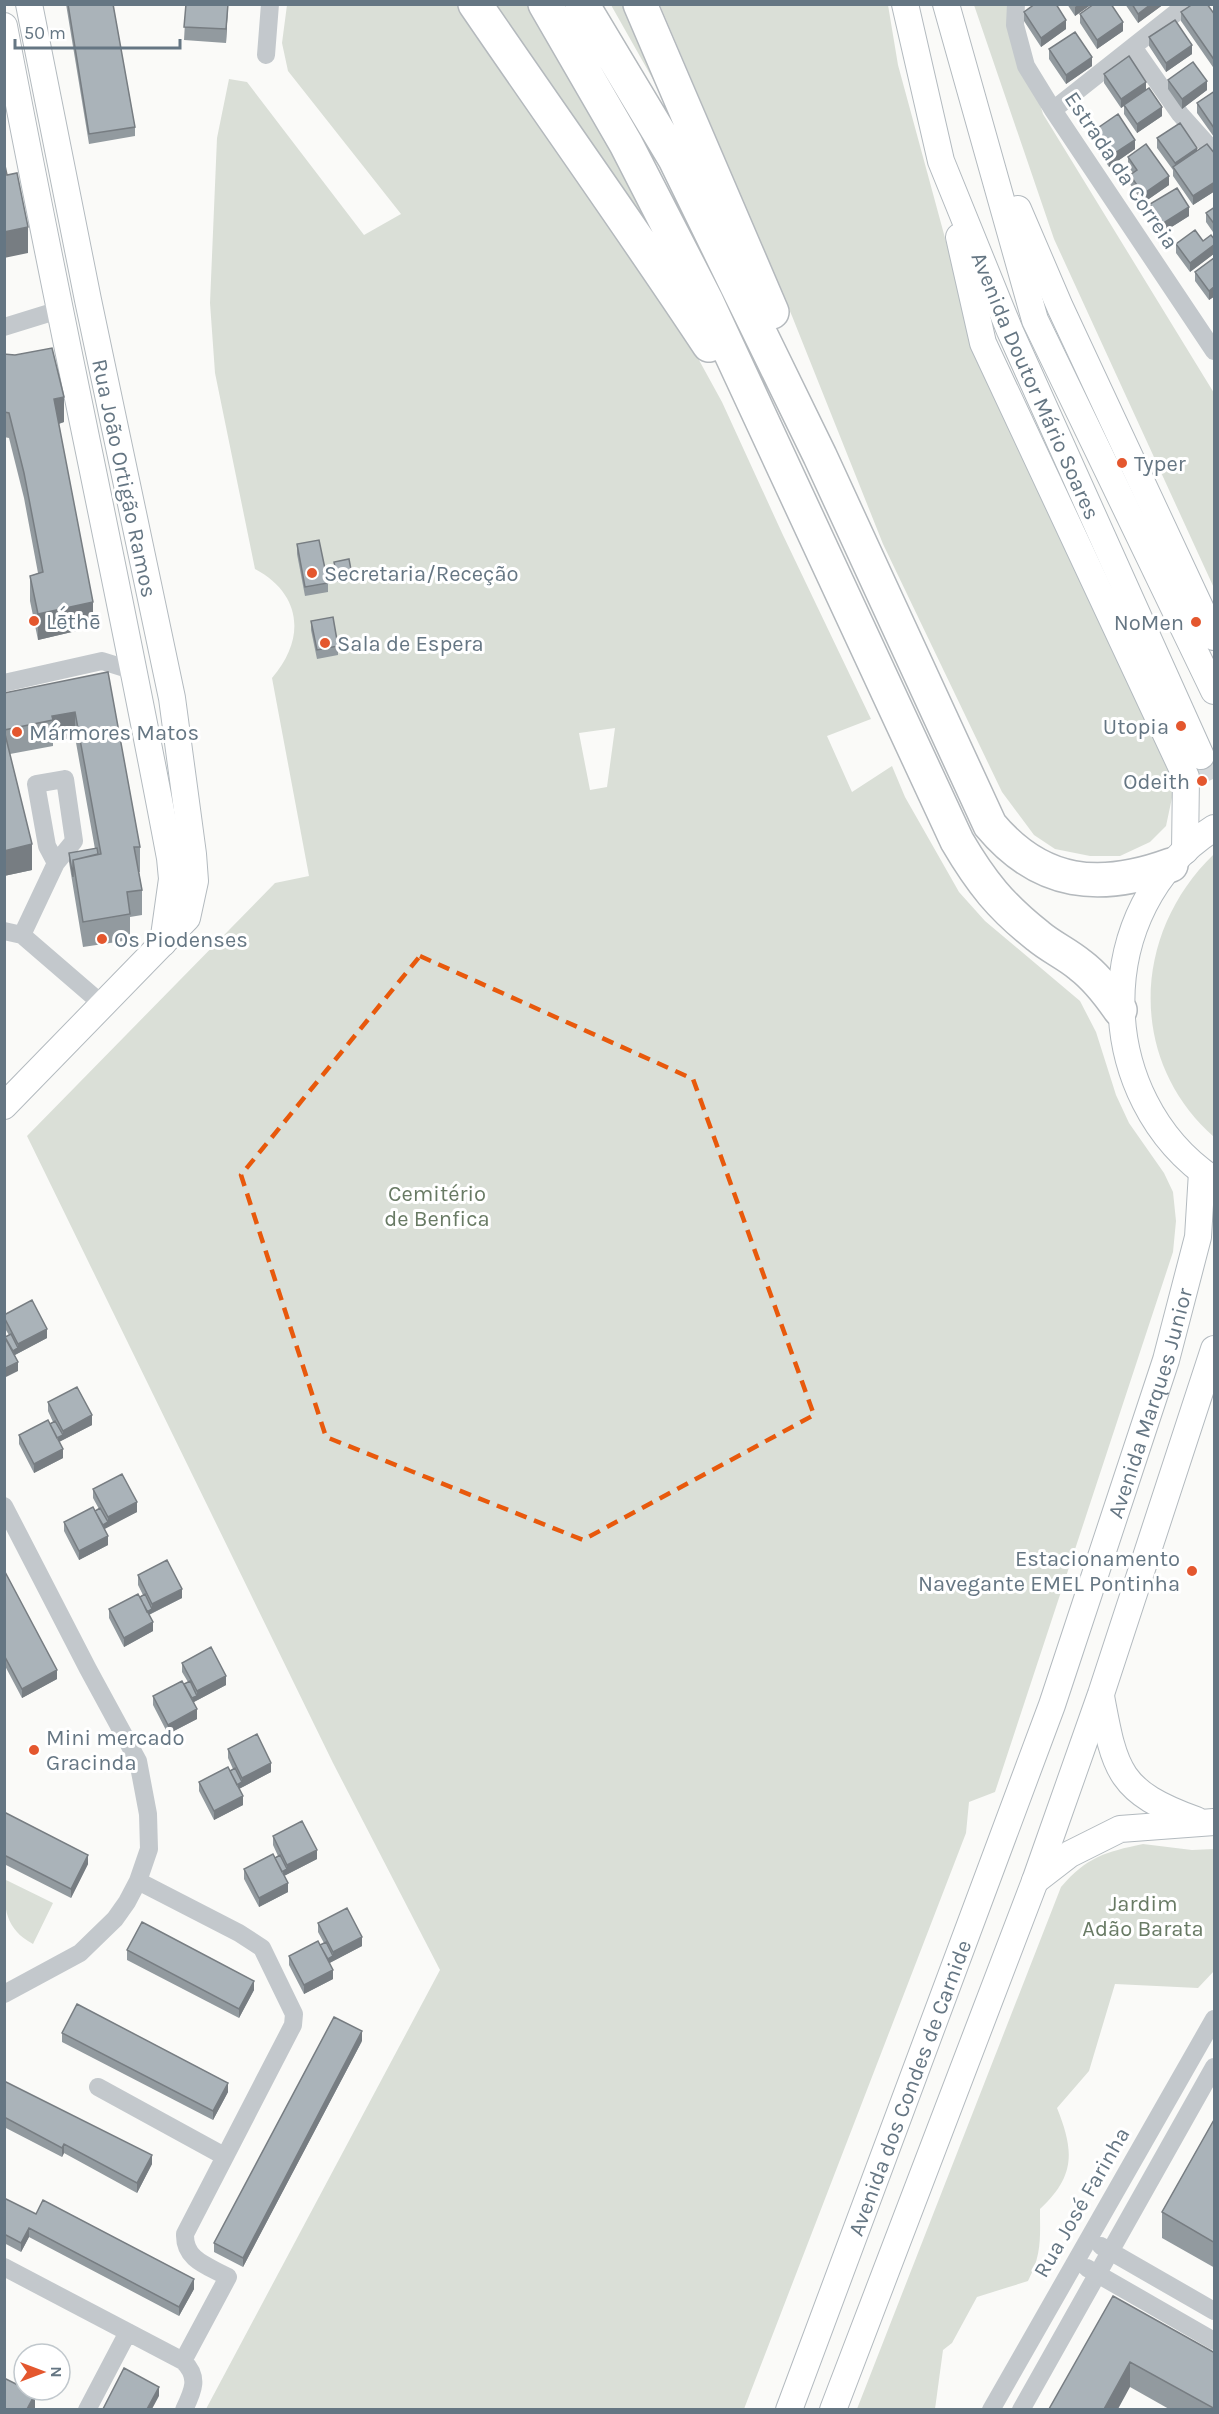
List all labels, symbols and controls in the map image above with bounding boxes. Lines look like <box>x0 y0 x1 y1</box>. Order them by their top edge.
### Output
scale bar <box>15 12 180 50</box>
text: 50 m <box>24 22 66 44</box>
street label: Estrada da Correia <box>1059 87 1184 254</box>
street label: Avenida Doutor Mário Soares <box>965 249 1105 524</box>
street label: Rua João Ortigão Ramos <box>86 357 162 600</box>
place label: Typer <box>1134 451 1186 477</box>
marker: Typer <box>1115 456 1129 470</box>
place label: Secretaria/Receção <box>324 561 519 587</box>
marker: Secretaria/Receção <box>305 566 319 580</box>
place label: Lḗthē <box>46 605 100 635</box>
place label: NoMen <box>1114 610 1184 636</box>
marker: Lḗthē <box>27 614 41 628</box>
marker: NoMen <box>1189 615 1203 629</box>
place label: Sala de Espera <box>337 631 484 657</box>
marker: Sala de Espera <box>318 636 332 650</box>
place label: Utopia <box>1103 714 1169 740</box>
marker: Utopia <box>1174 719 1188 733</box>
place label: Mármores Matos <box>29 720 199 746</box>
marker: Mármores Matos <box>10 725 24 739</box>
place label: Odeith <box>1123 769 1190 795</box>
marker: Odeith <box>1195 774 1209 788</box>
place label: Os Piodenses <box>114 927 248 953</box>
marker: Os Piodenses <box>95 932 109 946</box>
park label: Cemitério de Benfica <box>384 1181 490 1232</box>
street label: Avenida Marques Junior <box>1103 1285 1198 1522</box>
place label: Estacionamento Navegante EMEL Pontinha <box>918 1546 1180 1597</box>
marker: Estacionamento Navegante EMEL Pontinha <box>1185 1564 1199 1578</box>
place label: Mini mercado Gracinda <box>46 1725 185 1776</box>
marker: Mini mercado Gracinda <box>27 1743 41 1757</box>
park label: Jardim Adão Barata <box>1082 1891 1204 1942</box>
street label: Avenida dos Condes de Carnide <box>843 1936 977 2240</box>
street label: Rua José Farinha <box>1028 2123 1135 2282</box>
north arrow <box>12 2342 72 2402</box>
text: N <box>47 2366 66 2378</box>

